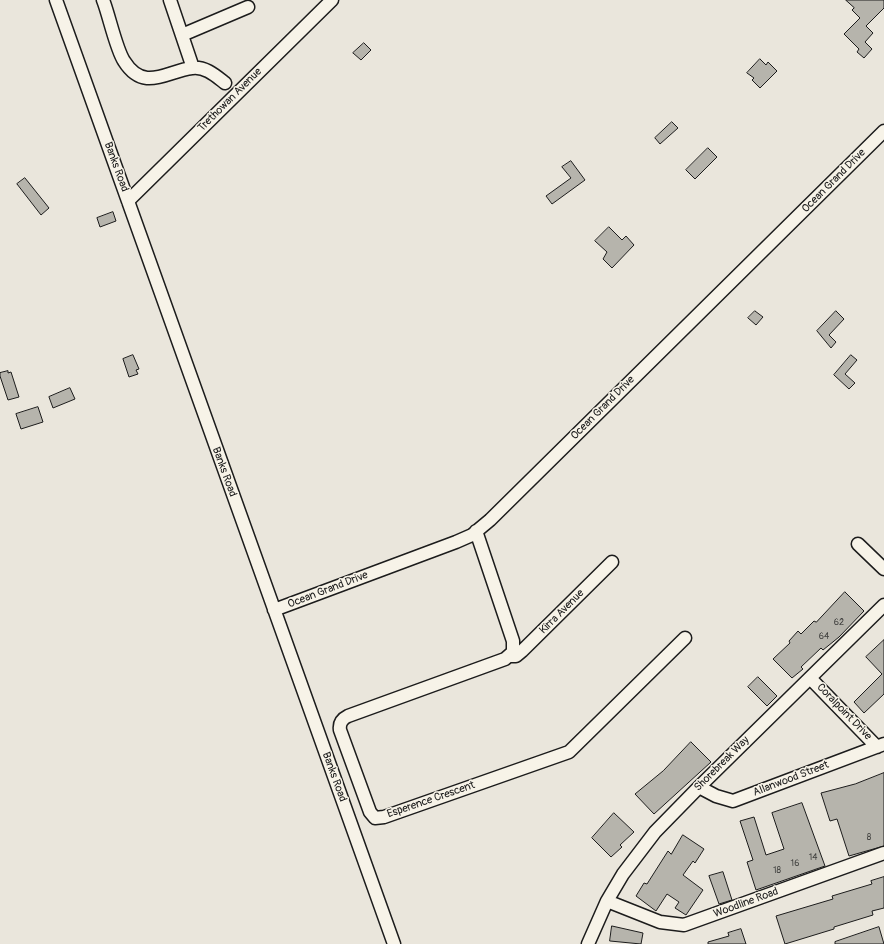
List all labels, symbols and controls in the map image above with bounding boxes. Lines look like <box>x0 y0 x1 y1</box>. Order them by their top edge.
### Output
street label: Trethowan Avenue <box>195 65 265 135</box>
street label: Banks Road <box>101 140 131 194</box>
street label: Ocean Grand Drive <box>799 146 869 216</box>
street label: Ocean Grand Drive <box>568 373 638 443</box>
street label: Banks Road <box>209 445 239 499</box>
street label: Ocean Grand Drive <box>286 569 370 611</box>
street label: Kirra Avenue <box>537 587 587 637</box>
house number: 62 <box>834 618 844 628</box>
house number: 64 <box>819 632 829 642</box>
street label: Coralpoint Drive <box>814 681 874 743</box>
street label: Shorebreak Way <box>692 734 752 794</box>
street label: Banks Road <box>319 750 349 804</box>
street label: Allanwood Street <box>751 758 831 800</box>
street label: Esperence Crescent <box>385 779 477 821</box>
house number: 8 <box>867 833 871 843</box>
house number: 14 <box>809 853 817 863</box>
house number: 16 <box>791 859 799 869</box>
house number: 18 <box>773 866 781 876</box>
street label: Woodline Road <box>712 885 780 921</box>

